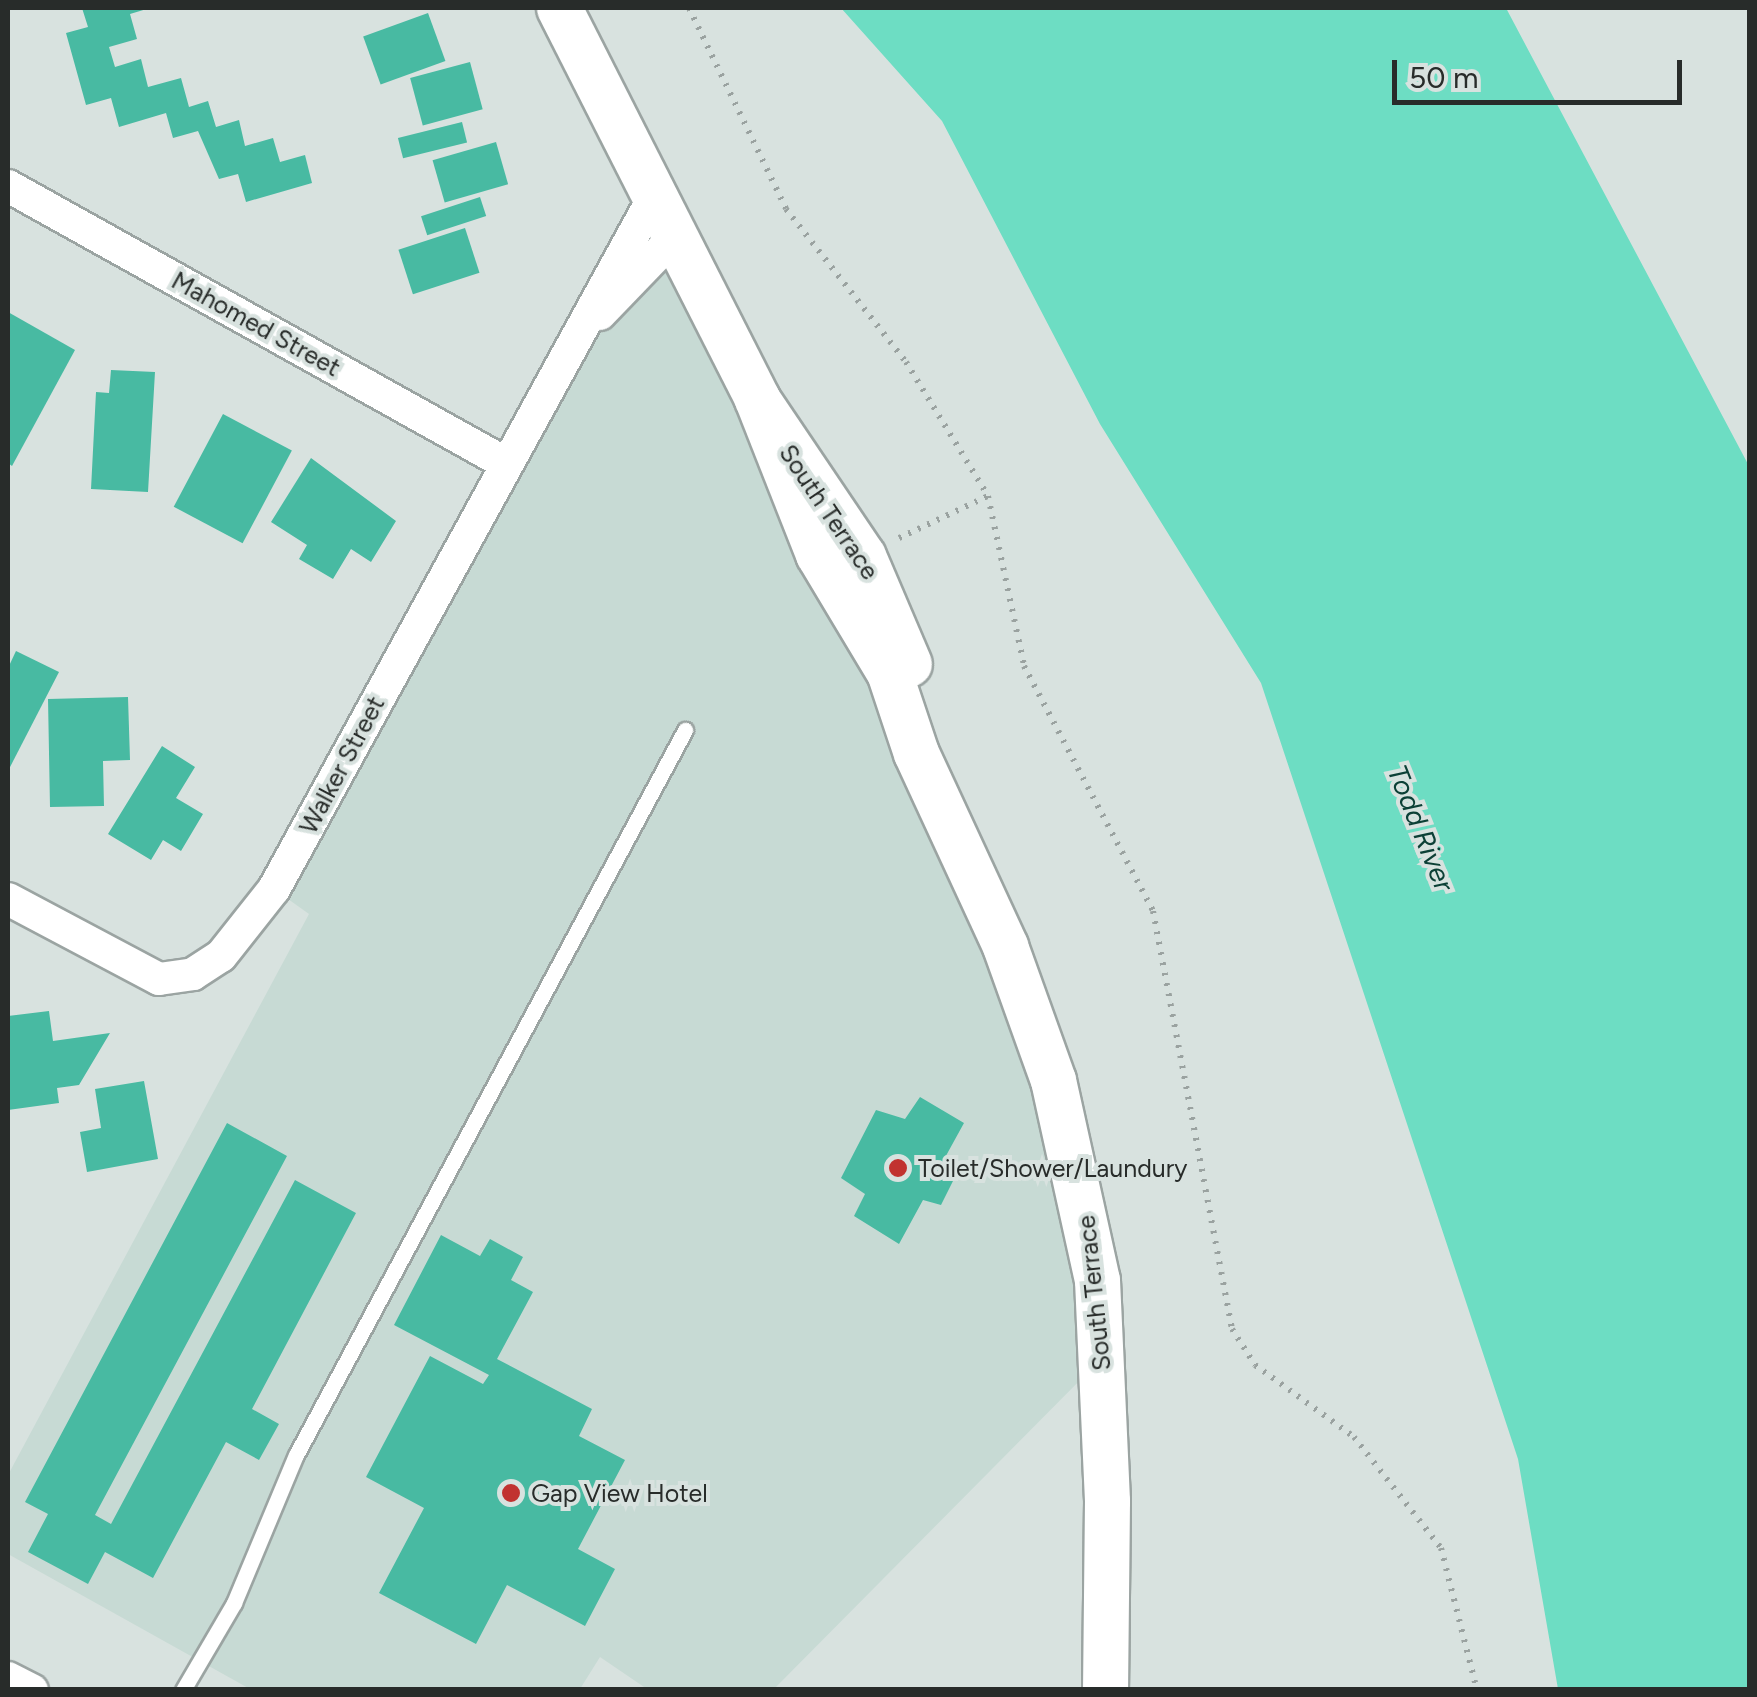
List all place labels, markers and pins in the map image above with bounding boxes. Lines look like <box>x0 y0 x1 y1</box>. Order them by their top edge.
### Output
place label: Toilet/Shower/Laundury <box>918 1153 1187 1183</box>
marker: Toilet/Shower/Laundury <box>887 1157 909 1179</box>
place label: Gap View Hotel <box>531 1478 708 1508</box>
marker: Gap View Hotel <box>500 1482 522 1504</box>

